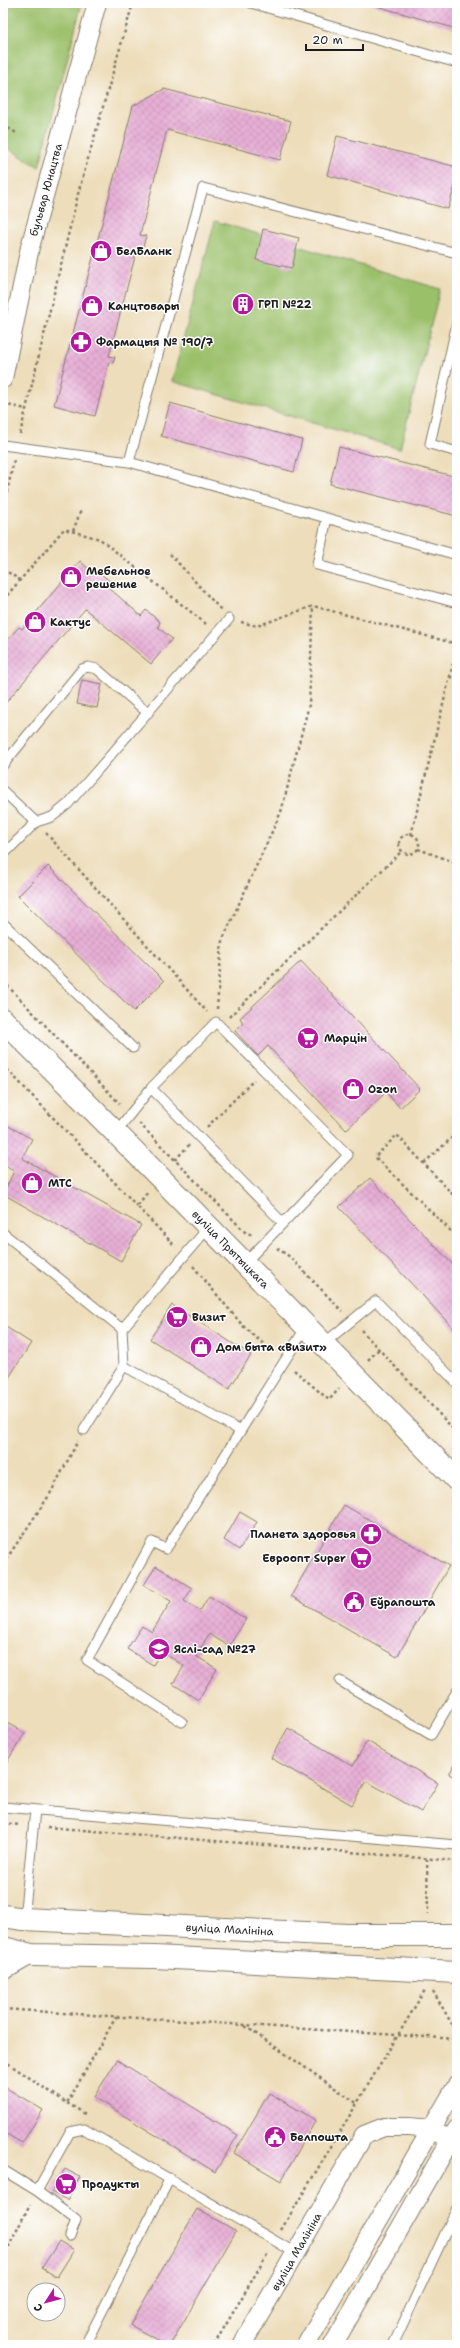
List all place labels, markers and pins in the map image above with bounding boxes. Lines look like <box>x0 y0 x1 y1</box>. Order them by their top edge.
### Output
shop icon: БелБланк <box>88 238 114 264</box>
place label: БелБланк <box>116 244 172 259</box>
building icon: ГРП №22 <box>230 291 256 317</box>
shop icon: Канцтовары <box>79 293 105 319</box>
place label: ГРП №22 <box>258 297 312 312</box>
place label: Канцтовары <box>108 299 180 314</box>
pharmacy icon: Фармацыя № 190/7 <box>68 329 94 355</box>
place label: Фармацыя № 190/7 <box>96 335 213 350</box>
shop icon: Мебельное решение <box>58 564 84 590</box>
place label: Мебельное решение <box>86 564 151 592</box>
shop icon: Кактус <box>22 609 48 635</box>
place label: Кактус <box>50 615 91 630</box>
supermarket icon: Марцін <box>295 1025 321 1051</box>
place label: Марцін <box>324 1031 367 1046</box>
shop icon: Ozon <box>340 1076 366 1102</box>
place label: Ozon <box>368 1082 398 1097</box>
shop icon: МТС <box>19 1170 45 1196</box>
place label: МТС <box>48 1176 72 1191</box>
supermarket icon: Визит <box>164 1304 190 1330</box>
place label: Визит <box>192 1310 226 1325</box>
shop icon: Дом быта «Визит» <box>188 1334 214 1360</box>
place label: Дом быта «Визит» <box>216 1340 327 1355</box>
pharmacy icon: Планета здоровья <box>358 1521 384 1547</box>
place label: Планета здоровья <box>250 1527 356 1542</box>
supermarket icon: Евроопт Super <box>348 1545 374 1571</box>
place label: Евроопт Super <box>262 1551 346 1566</box>
public building icon: Еўрапошта <box>341 1589 367 1615</box>
place label: Еўрапошта <box>370 1595 436 1610</box>
school or university icon: Яслі-сад №27 <box>146 1636 172 1662</box>
place label: Яслі-сад №27 <box>174 1642 256 1657</box>
public building icon: Белпошта <box>262 2124 288 2150</box>
place label: Белпошта <box>290 2130 348 2145</box>
supermarket icon: Продукты <box>53 2171 79 2197</box>
place label: Продукты <box>82 2177 140 2192</box>

